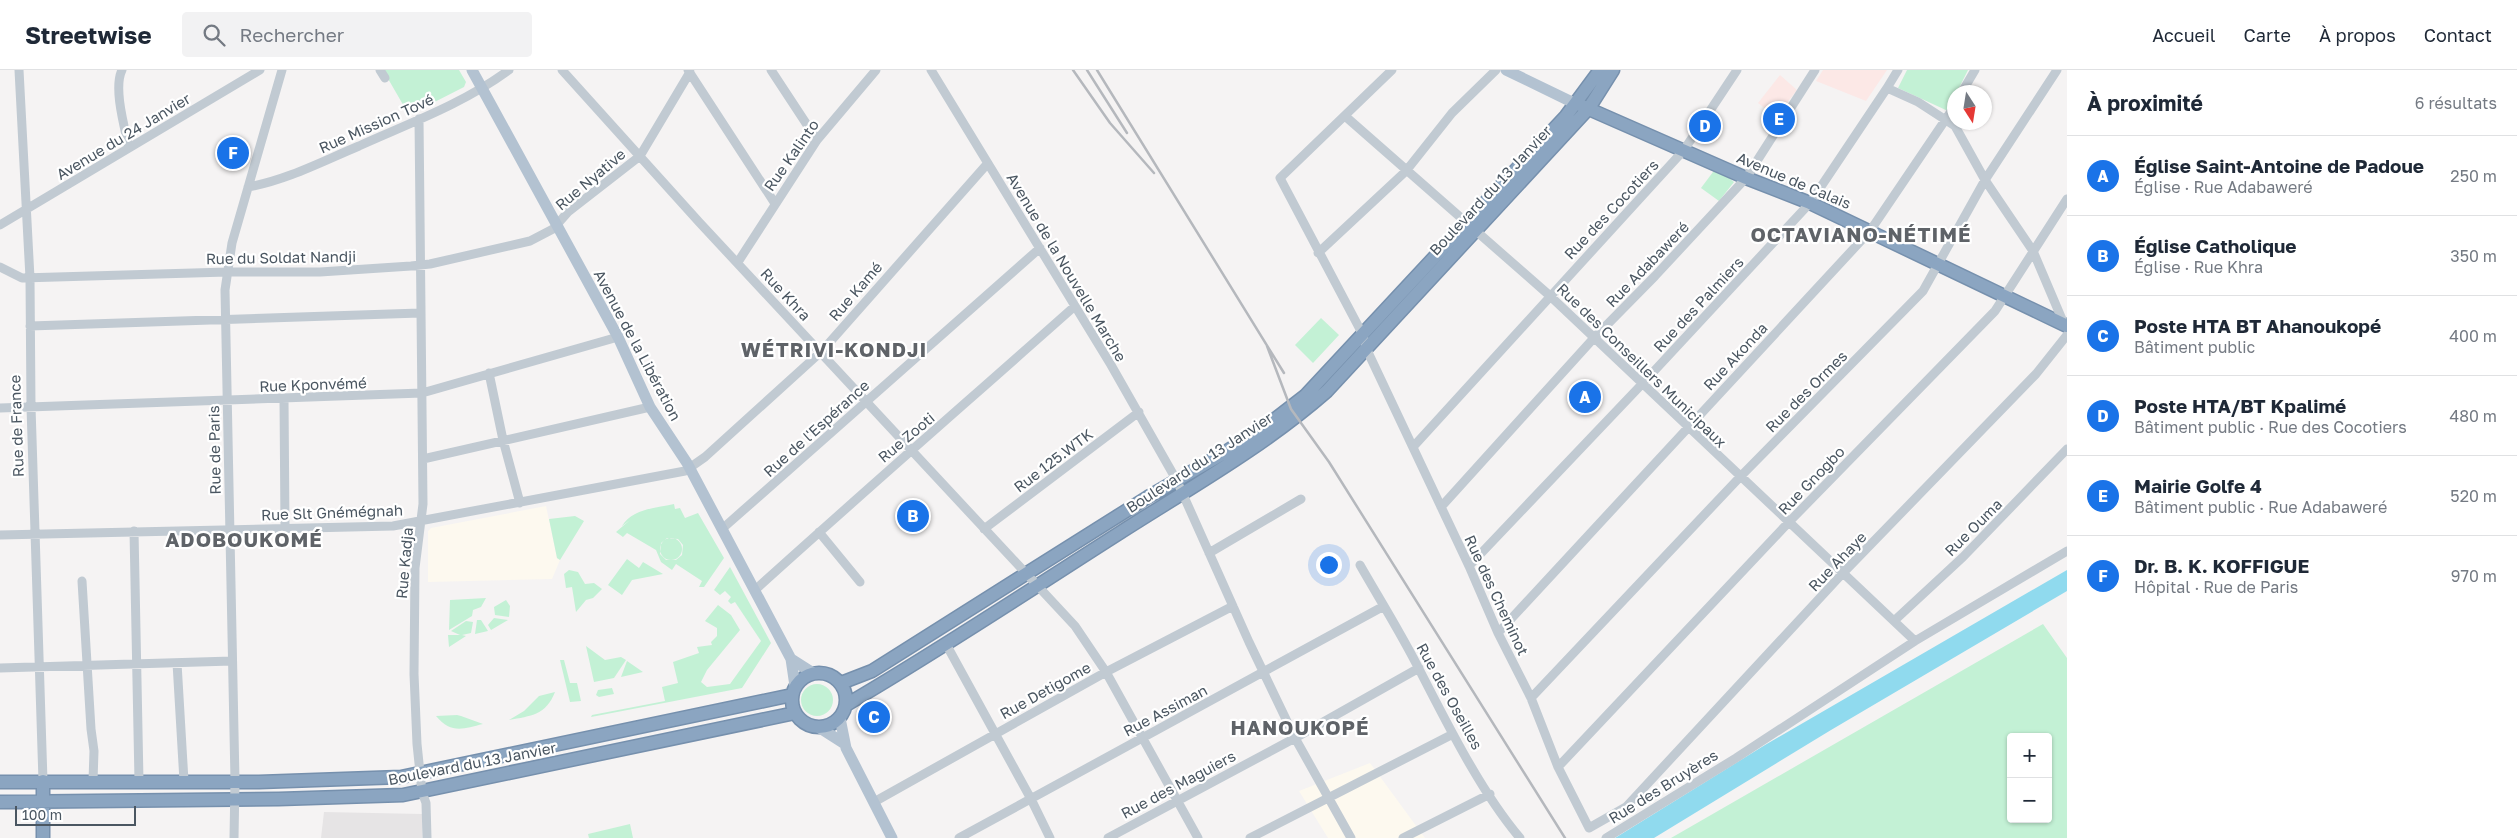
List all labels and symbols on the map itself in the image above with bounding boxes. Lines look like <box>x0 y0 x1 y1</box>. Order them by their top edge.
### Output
north arrow <box>1947 85 1992 130</box>
street label: Avenue du 24 Janvier <box>53 89 193 183</box>
street label: Rue Mission Tové <box>316 90 436 156</box>
pin: E <box>1763 100 1795 138</box>
pin: D <box>1689 107 1721 145</box>
street label: Rue Kalinto <box>760 116 822 194</box>
street label: Boulevard du 13 Janvier <box>1425 121 1555 259</box>
pin: F <box>217 134 249 172</box>
street label: Rue Nyative <box>551 144 629 214</box>
street label: Avenue de Calais <box>1734 148 1854 212</box>
street label: Rue des Cocotiers <box>1560 155 1662 263</box>
street label: Avenue de la Nouvelle Marche <box>1003 169 1131 365</box>
street label: Rue Adabaweré <box>1602 217 1692 310</box>
district label: OCTAVIANO-NÉTIMÉ <box>1750 222 1972 246</box>
street label: Rue du Soldat Nandji <box>206 247 356 267</box>
street label: Rue des Palmiers <box>1649 253 1747 355</box>
street label: Rue Kamé <box>825 258 886 324</box>
street label: Rue Khra <box>757 264 815 324</box>
street label: Avenue de la Libération <box>591 267 685 423</box>
street label: Rue des Conseillers Municipaux <box>1554 279 1730 451</box>
street label: Rue Akonda <box>1699 319 1771 393</box>
district label: WÉTRIVI-KONDJI <box>741 337 927 361</box>
street label: Rue des Ormes <box>1761 346 1851 436</box>
street label: Rue Kponvémé <box>259 373 367 395</box>
street label: Rue de France <box>5 374 27 477</box>
street label: Rue de l'Espérance <box>759 376 873 480</box>
pin: A <box>1569 378 1601 416</box>
street label: Rue de Paris <box>204 405 224 495</box>
street label: Rue Zooti <box>874 408 938 466</box>
street label: Boulevard du 13 Janvier <box>1122 408 1276 516</box>
street label: Rue 125.WTK <box>1010 424 1096 496</box>
street label: Rue Gnogbo <box>1774 442 1848 518</box>
street label: Rue Ouma <box>1941 495 2005 559</box>
pin: B <box>897 497 929 535</box>
street label: Rue Slt Gnémégnah <box>261 501 403 523</box>
street label: Rue Kadja <box>392 526 416 600</box>
district label: ADOBOUKOMÉ <box>165 527 323 551</box>
street label: Rue Ahaye <box>1804 527 1870 594</box>
street label: Rue des Cheminot <box>1461 532 1533 658</box>
your location <box>1316 552 1342 578</box>
street label: Rue des Oseilles <box>1413 640 1487 752</box>
street label: Rue Detigome <box>997 658 1094 722</box>
street label: Rue Assiman <box>1120 680 1210 740</box>
pin: C <box>858 698 890 736</box>
district label: HANOUKOPÉ <box>1231 715 1370 739</box>
street label: Boulevard du 13 Janvier <box>386 738 558 788</box>
street label: Rue des Bruyères <box>1605 745 1721 827</box>
street label: Rue des Maguiers <box>1118 746 1238 822</box>
scale bar <box>15 803 136 826</box>

